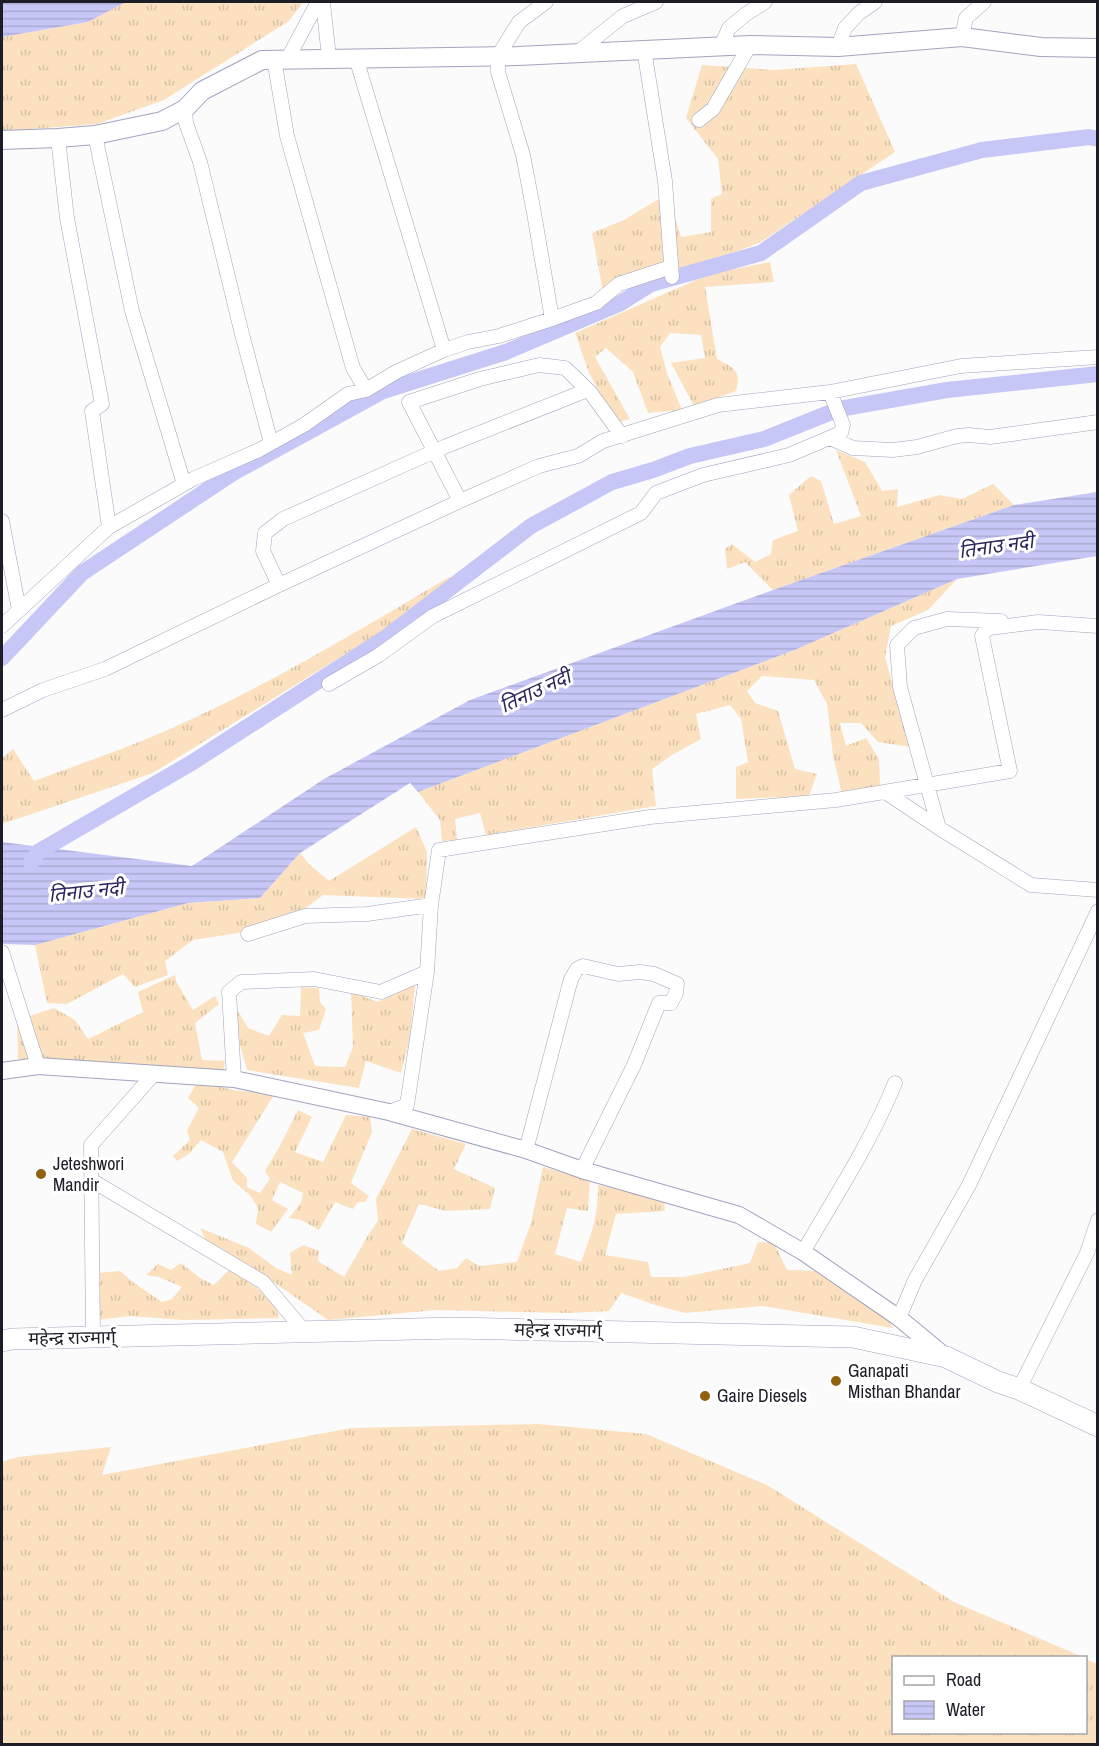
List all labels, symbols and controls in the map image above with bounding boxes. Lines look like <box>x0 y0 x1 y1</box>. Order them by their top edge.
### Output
water label: तिनाउ नदी <box>957 526 1039 564</box>
water label: तिनाउ नदी <box>495 661 578 719</box>
water label: तिनाउ नदी <box>47 873 129 908</box>
place label: Jeteshwori Mandir <box>53 1151 124 1197</box>
marker: Jeteshwori Mandir <box>34 1167 48 1181</box>
street label: महेन्द्र राज्मार्ग् <box>514 1316 605 1343</box>
street label: महेन्द्र राज्मार्ग् <box>28 1324 119 1351</box>
place label: Ganapati Misthan Bhandar <box>848 1358 960 1404</box>
marker: Ganapati Misthan Bhandar <box>829 1374 843 1388</box>
place label: Gaire Diesels <box>717 1383 807 1408</box>
marker: Gaire Diesels <box>698 1389 712 1403</box>
legend <box>892 1656 1087 1734</box>
text: Road <box>946 1667 981 1692</box>
text: Water <box>946 1697 985 1722</box>

